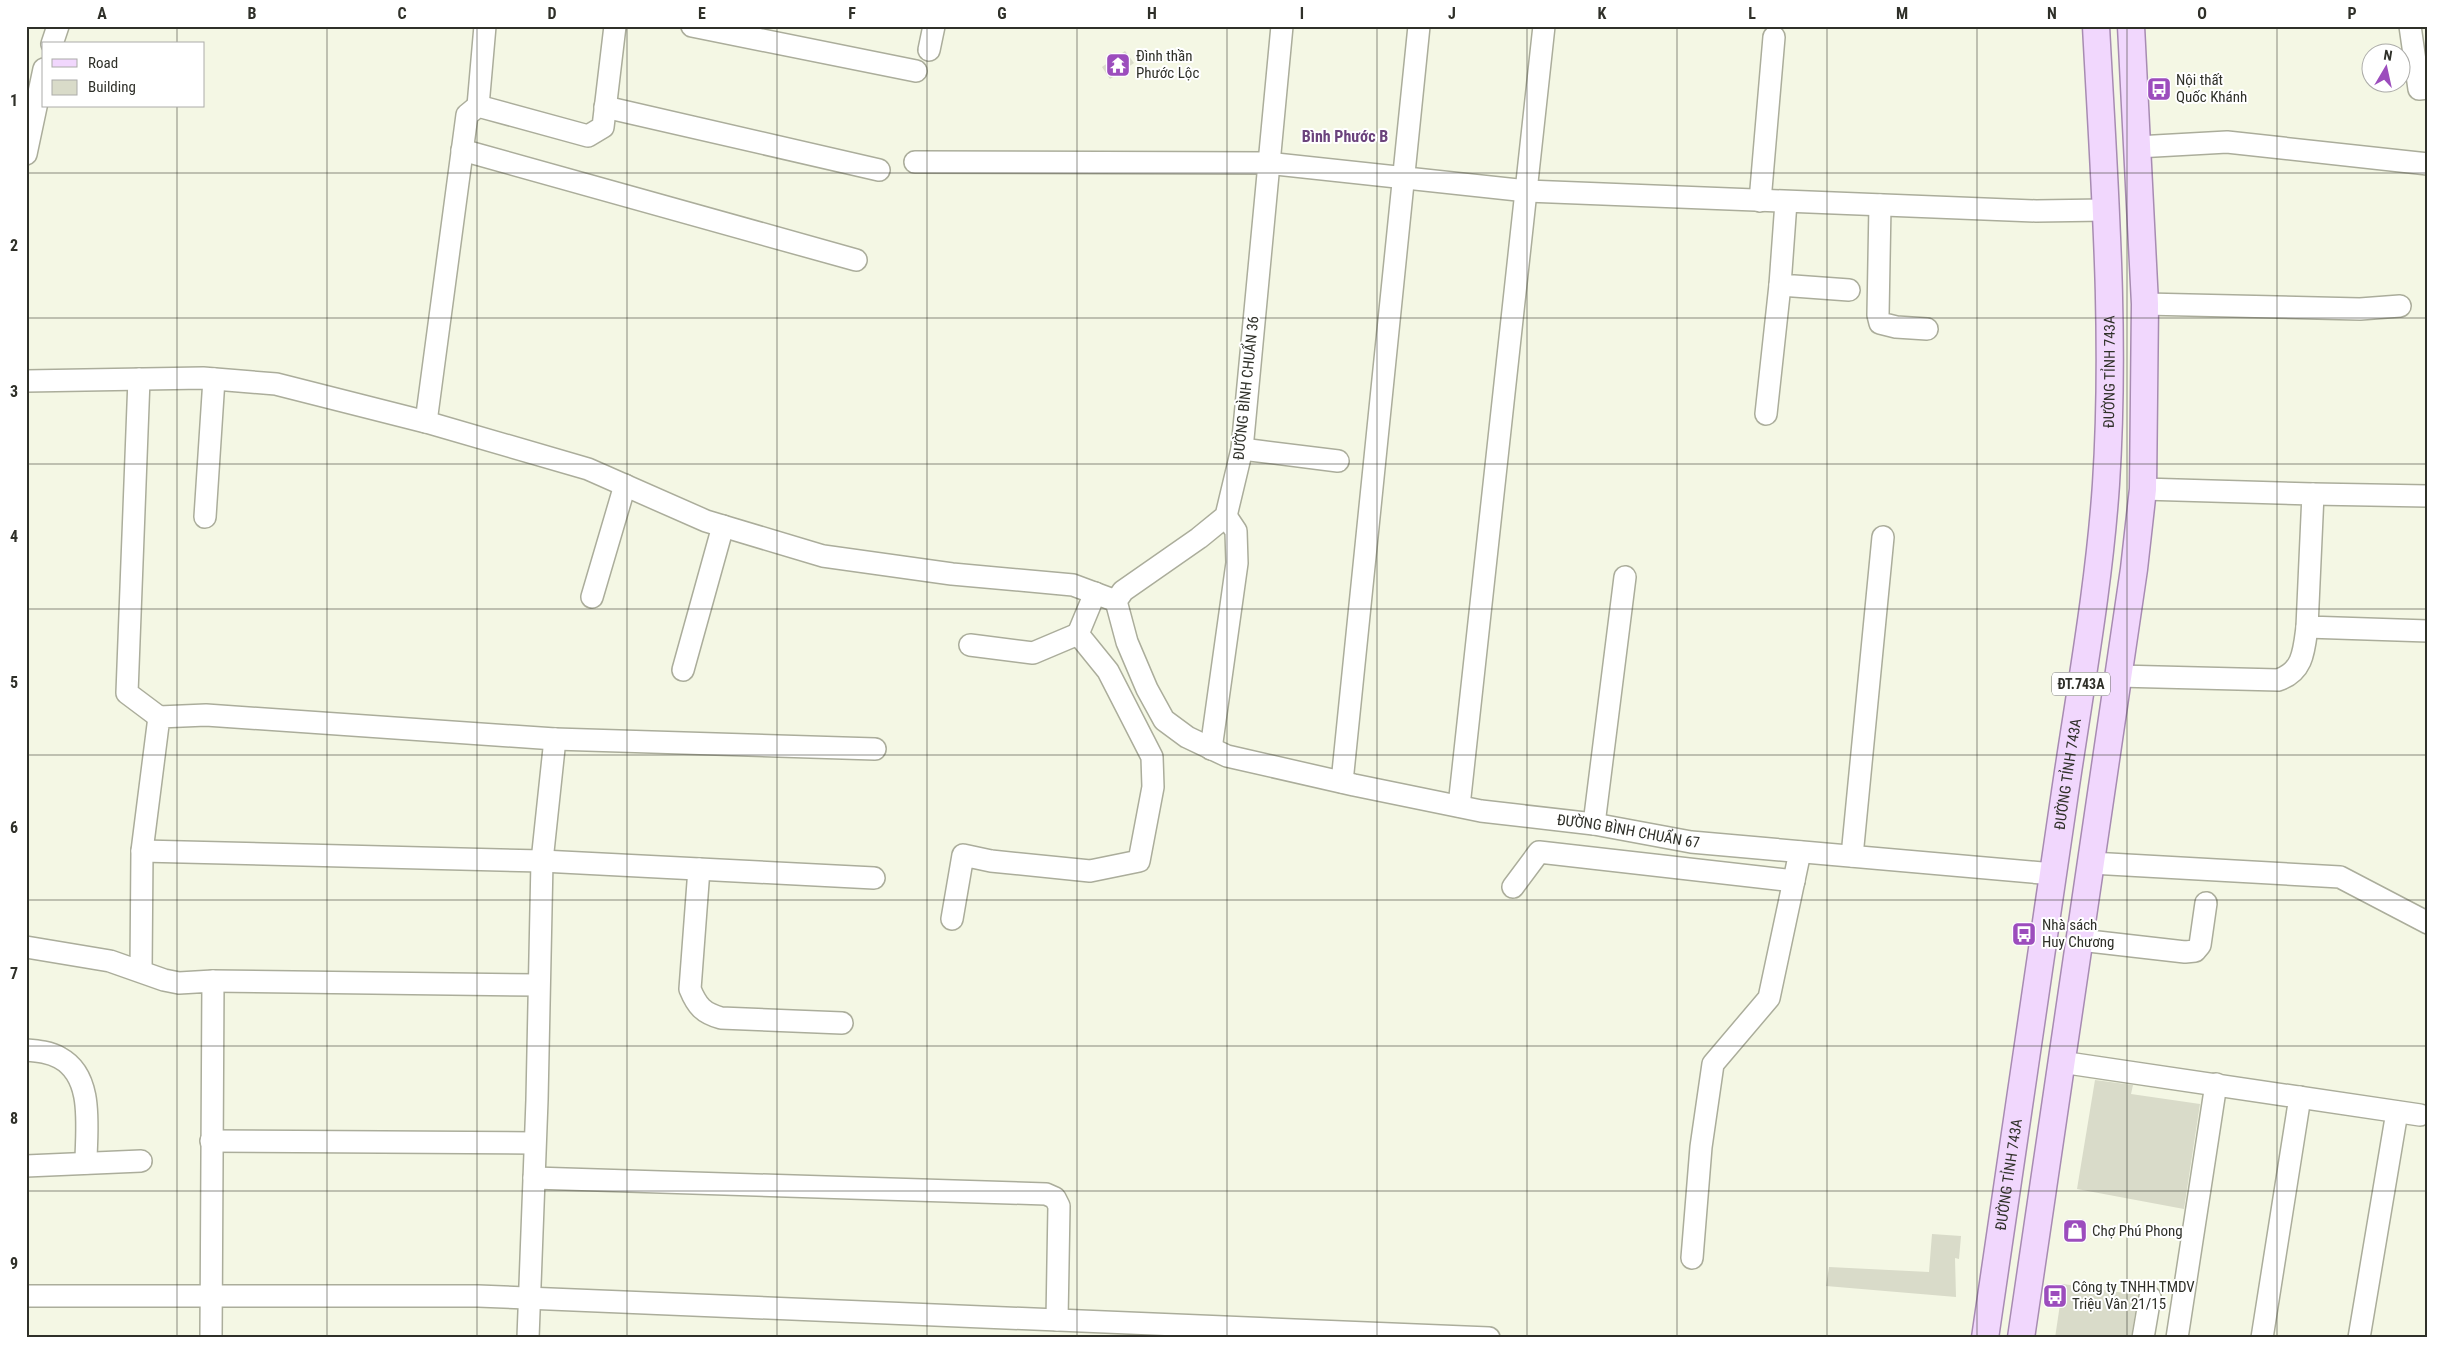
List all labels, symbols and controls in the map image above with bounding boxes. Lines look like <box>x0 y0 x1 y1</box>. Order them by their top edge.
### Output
text: A <box>97 4 107 23</box>
text: B <box>248 4 257 23</box>
text: C <box>397 4 407 23</box>
text: D <box>547 4 557 23</box>
text: E <box>698 4 706 23</box>
text: F <box>848 4 856 23</box>
text: G <box>997 4 1007 23</box>
text: H <box>1147 4 1157 23</box>
text: I <box>1300 4 1304 23</box>
text: J <box>1448 4 1456 23</box>
text: K <box>1598 4 1607 23</box>
text: L <box>1748 4 1756 23</box>
text: M <box>1896 4 1908 23</box>
text: N <box>2047 4 2057 23</box>
text: O <box>2197 4 2207 23</box>
text: P <box>2347 4 2357 23</box>
legend <box>42 42 205 108</box>
north arrow <box>2362 42 2412 92</box>
place label: Đình thần Phước Lộc <box>1136 47 1199 82</box>
text: N <box>2383 47 2394 64</box>
temple icon: Đình thần Phước Lộc <box>1105 52 1131 78</box>
text: Road <box>88 54 118 72</box>
place label: Nội thất Quốc Khánh <box>2176 71 2247 106</box>
bus stop icon: Nội thất Quốc Khánh <box>2146 76 2172 102</box>
text: Building <box>88 78 136 96</box>
text: 1 <box>10 91 18 110</box>
district label: Bình Phước B <box>1302 127 1388 146</box>
text: 2 <box>10 236 18 255</box>
street label: ĐƯỜNG BÌNH CHUẨN 36 <box>1228 315 1263 461</box>
street label: ĐƯỜNG TỈNH 743A <box>2100 315 2119 428</box>
text: 3 <box>10 382 18 401</box>
text: 4 <box>10 527 18 546</box>
road number: ĐT.743A <box>2052 672 2110 696</box>
text: 5 <box>10 673 18 692</box>
street label: ĐƯỜNG TỈNH 743A <box>2051 717 2085 831</box>
street label: ĐƯỜNG BÌNH CHUẨN 67 <box>1556 811 1701 852</box>
text: 6 <box>10 818 18 837</box>
place label: Nhà sách Huy Chương <box>2042 916 2114 951</box>
bus stop icon: Nhà sách Huy Chương <box>2011 921 2037 947</box>
text: 7 <box>10 964 18 983</box>
text: 8 <box>10 1109 18 1128</box>
street label: ĐƯỜNG TỈNH 743A <box>1992 1117 2026 1232</box>
shop icon: Chợ Phú Phong <box>2062 1218 2088 1244</box>
place label: Chợ Phú Phong <box>2092 1222 2183 1240</box>
text: 9 <box>10 1254 18 1273</box>
place label: Công ty TNHH TMDV Triệu Vân 21/15 <box>2072 1278 2195 1313</box>
bus stop icon: Công ty TNHH TMDV Triệu Vân 21/15 <box>2042 1283 2068 1309</box>

